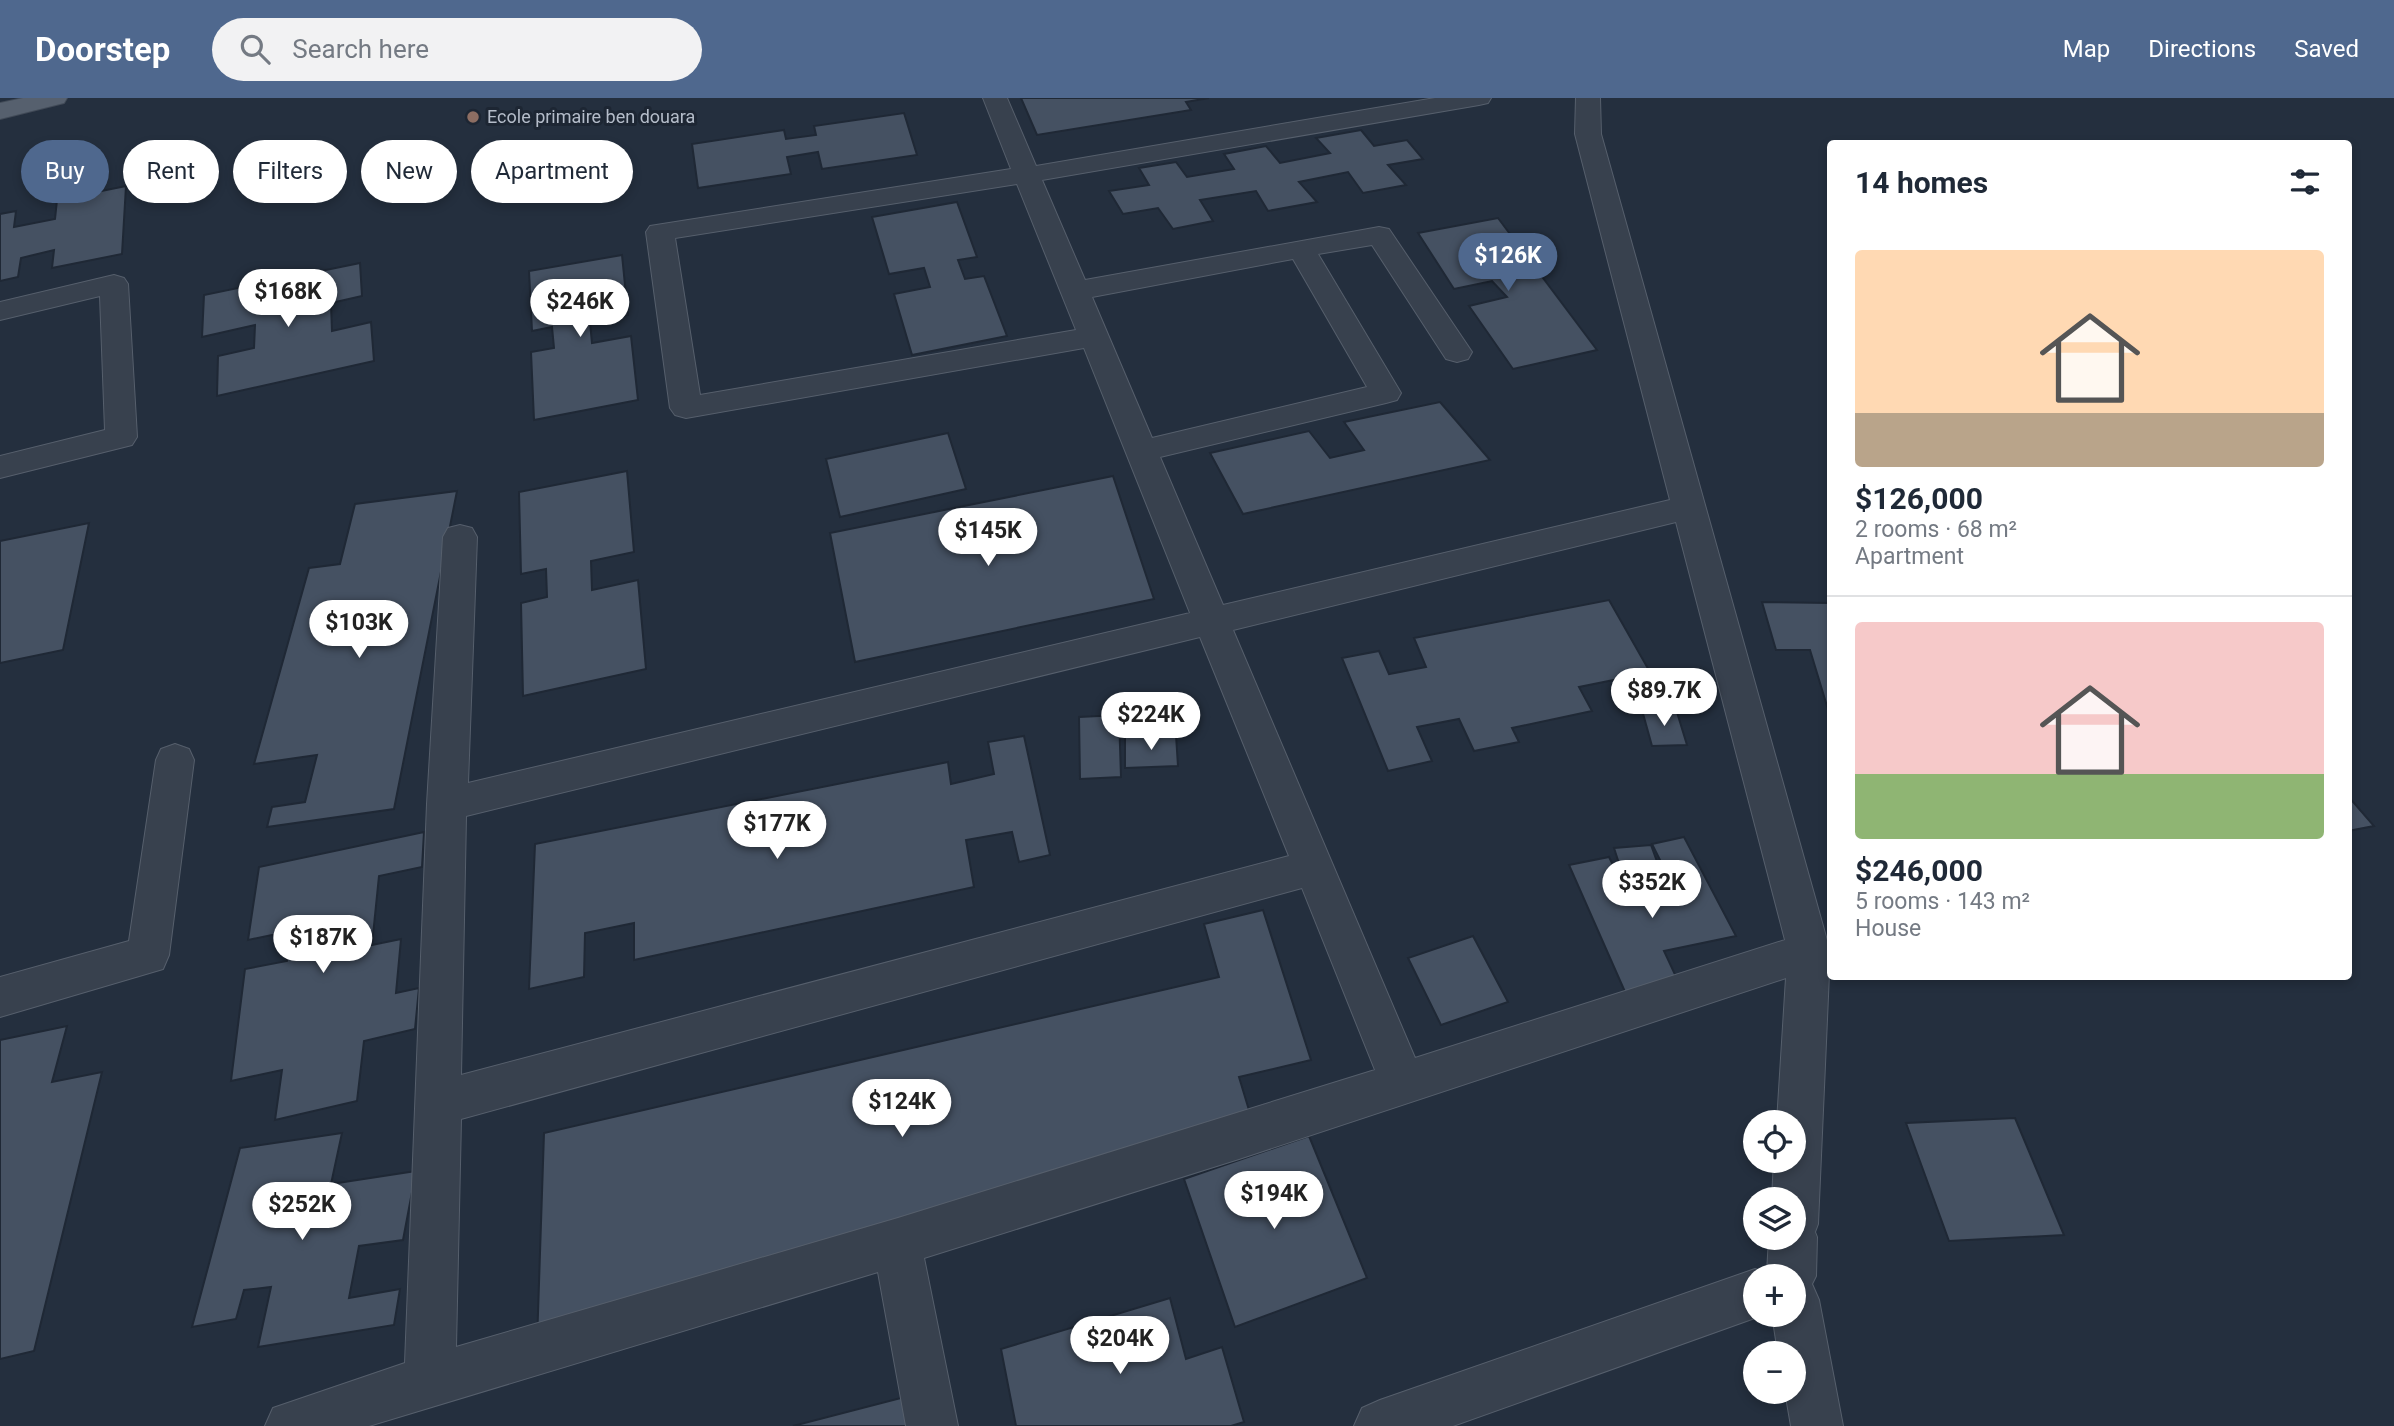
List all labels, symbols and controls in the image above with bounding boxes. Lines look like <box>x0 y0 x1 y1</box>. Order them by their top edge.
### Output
search box <box>212 18 702 81</box>
text: Doorstep <box>35 30 170 69</box>
icon: search <box>236 30 274 68</box>
text: Search here <box>292 34 429 64</box>
text: Map <box>2063 35 2110 63</box>
text: Directions <box>2148 35 2256 63</box>
text: Saved <box>2294 35 2359 63</box>
place label: Ecole primaire ben douara <box>487 106 695 127</box>
marker: Ecole primaire ben douara <box>465 109 481 125</box>
chip: Buy <box>21 140 109 203</box>
chip: Rent <box>123 140 219 203</box>
chip: Filters <box>233 140 347 203</box>
chip: New <box>361 140 457 203</box>
chip: Apartment <box>471 140 633 203</box>
icon: filters <box>2286 163 2324 201</box>
text: 14 homes <box>1855 165 1988 200</box>
pin: $126K <box>1459 234 1557 293</box>
text: $126K <box>1474 242 1542 269</box>
pin: $168K <box>239 270 337 329</box>
text: $168K <box>254 278 322 305</box>
pin: $246K <box>531 280 629 339</box>
text: $246K <box>546 288 614 315</box>
icon: home <box>2027 295 2153 421</box>
text: $126,000 <box>1855 481 1983 516</box>
pin: $145K <box>939 508 1037 568</box>
text: 2 rooms · 68 m² <box>1855 516 2017 543</box>
text: $145K <box>954 517 1022 544</box>
text: Apartment <box>1855 543 1964 570</box>
pin: $103K <box>310 601 408 660</box>
text: $103K <box>325 609 393 636</box>
icon: home <box>2027 667 2153 793</box>
pin: $89.7K <box>1607 668 1721 728</box>
text: $89.7K <box>1627 677 1701 704</box>
pin: $224K <box>1102 692 1200 752</box>
text: $224K <box>1117 701 1185 728</box>
pin: $177K <box>728 802 826 861</box>
text: $177K <box>743 810 811 837</box>
text: $246,000 <box>1855 853 1983 888</box>
pin: $352K <box>1603 860 1701 920</box>
text: $352K <box>1618 869 1686 896</box>
text: 5 rooms · 143 m² <box>1855 888 2030 915</box>
text: House <box>1855 915 1921 942</box>
pin: $187K <box>274 916 372 975</box>
text: $187K <box>289 924 357 951</box>
pin: $124K <box>853 1080 951 1139</box>
text: $124K <box>868 1088 936 1115</box>
map controls <box>1743 1110 1806 1404</box>
button: locate <box>1743 1110 1806 1173</box>
pin: $194K <box>1225 1172 1323 1231</box>
text: $194K <box>1240 1180 1308 1207</box>
pin: $252K <box>253 1182 351 1242</box>
button: layers <box>1743 1187 1806 1250</box>
text: $252K <box>268 1191 336 1218</box>
button: + <box>1743 1264 1806 1327</box>
pin: $204K <box>1071 1316 1169 1376</box>
text: $204K <box>1086 1325 1154 1352</box>
button: − <box>1743 1341 1806 1404</box>

